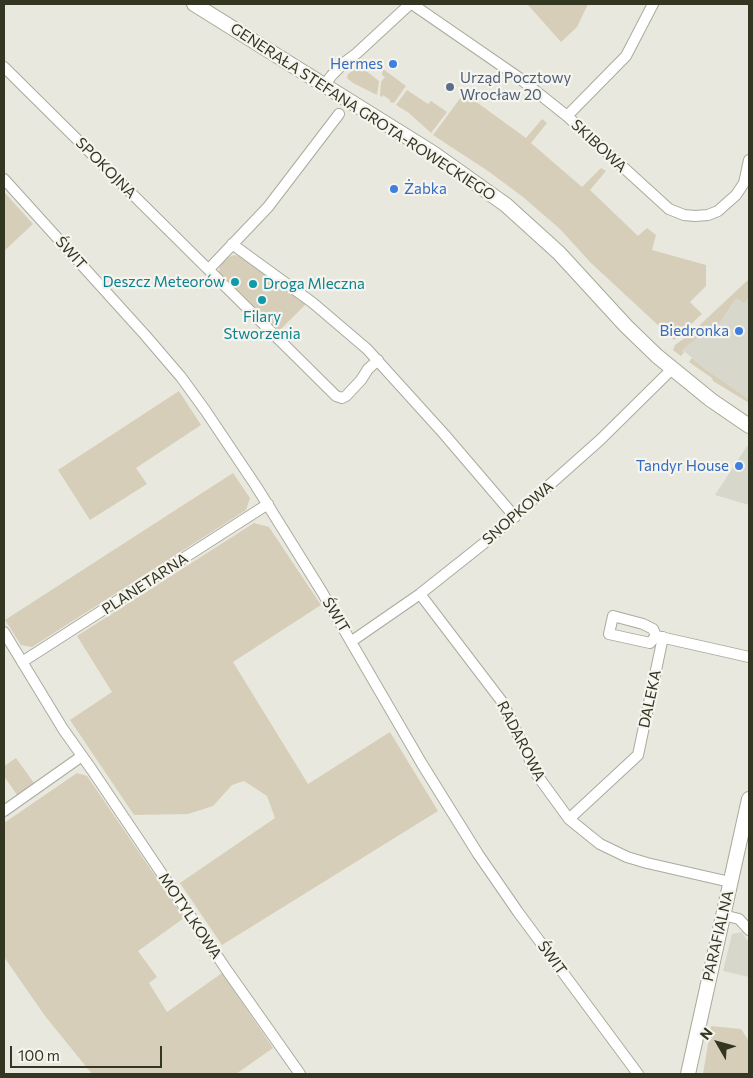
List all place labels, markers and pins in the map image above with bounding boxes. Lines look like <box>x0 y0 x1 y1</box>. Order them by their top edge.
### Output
place label: Hermes <box>330 55 383 73</box>
marker: Hermes <box>387 58 399 70</box>
place label: Urząd Pocztowy Wrocław 20 <box>460 69 571 104</box>
marker: Urząd Pocztowy Wrocław 20 <box>444 81 456 93</box>
place label: Żabka <box>404 180 447 198</box>
marker: Żabka <box>388 183 400 195</box>
place label: Deszcz Meteorów <box>103 273 225 291</box>
place label: Droga Mleczna <box>263 275 365 293</box>
marker: Deszcz Meteorów <box>229 276 241 288</box>
marker: Droga Mleczna <box>247 278 259 290</box>
marker: Filary Stworzenia <box>256 294 268 306</box>
place label: Filary Stworzenia <box>223 308 301 343</box>
place label: Biedronka <box>660 322 729 340</box>
marker: Biedronka <box>733 325 745 337</box>
place label: Tandyr House <box>636 457 729 475</box>
marker: Tandyr House <box>733 460 745 472</box>

